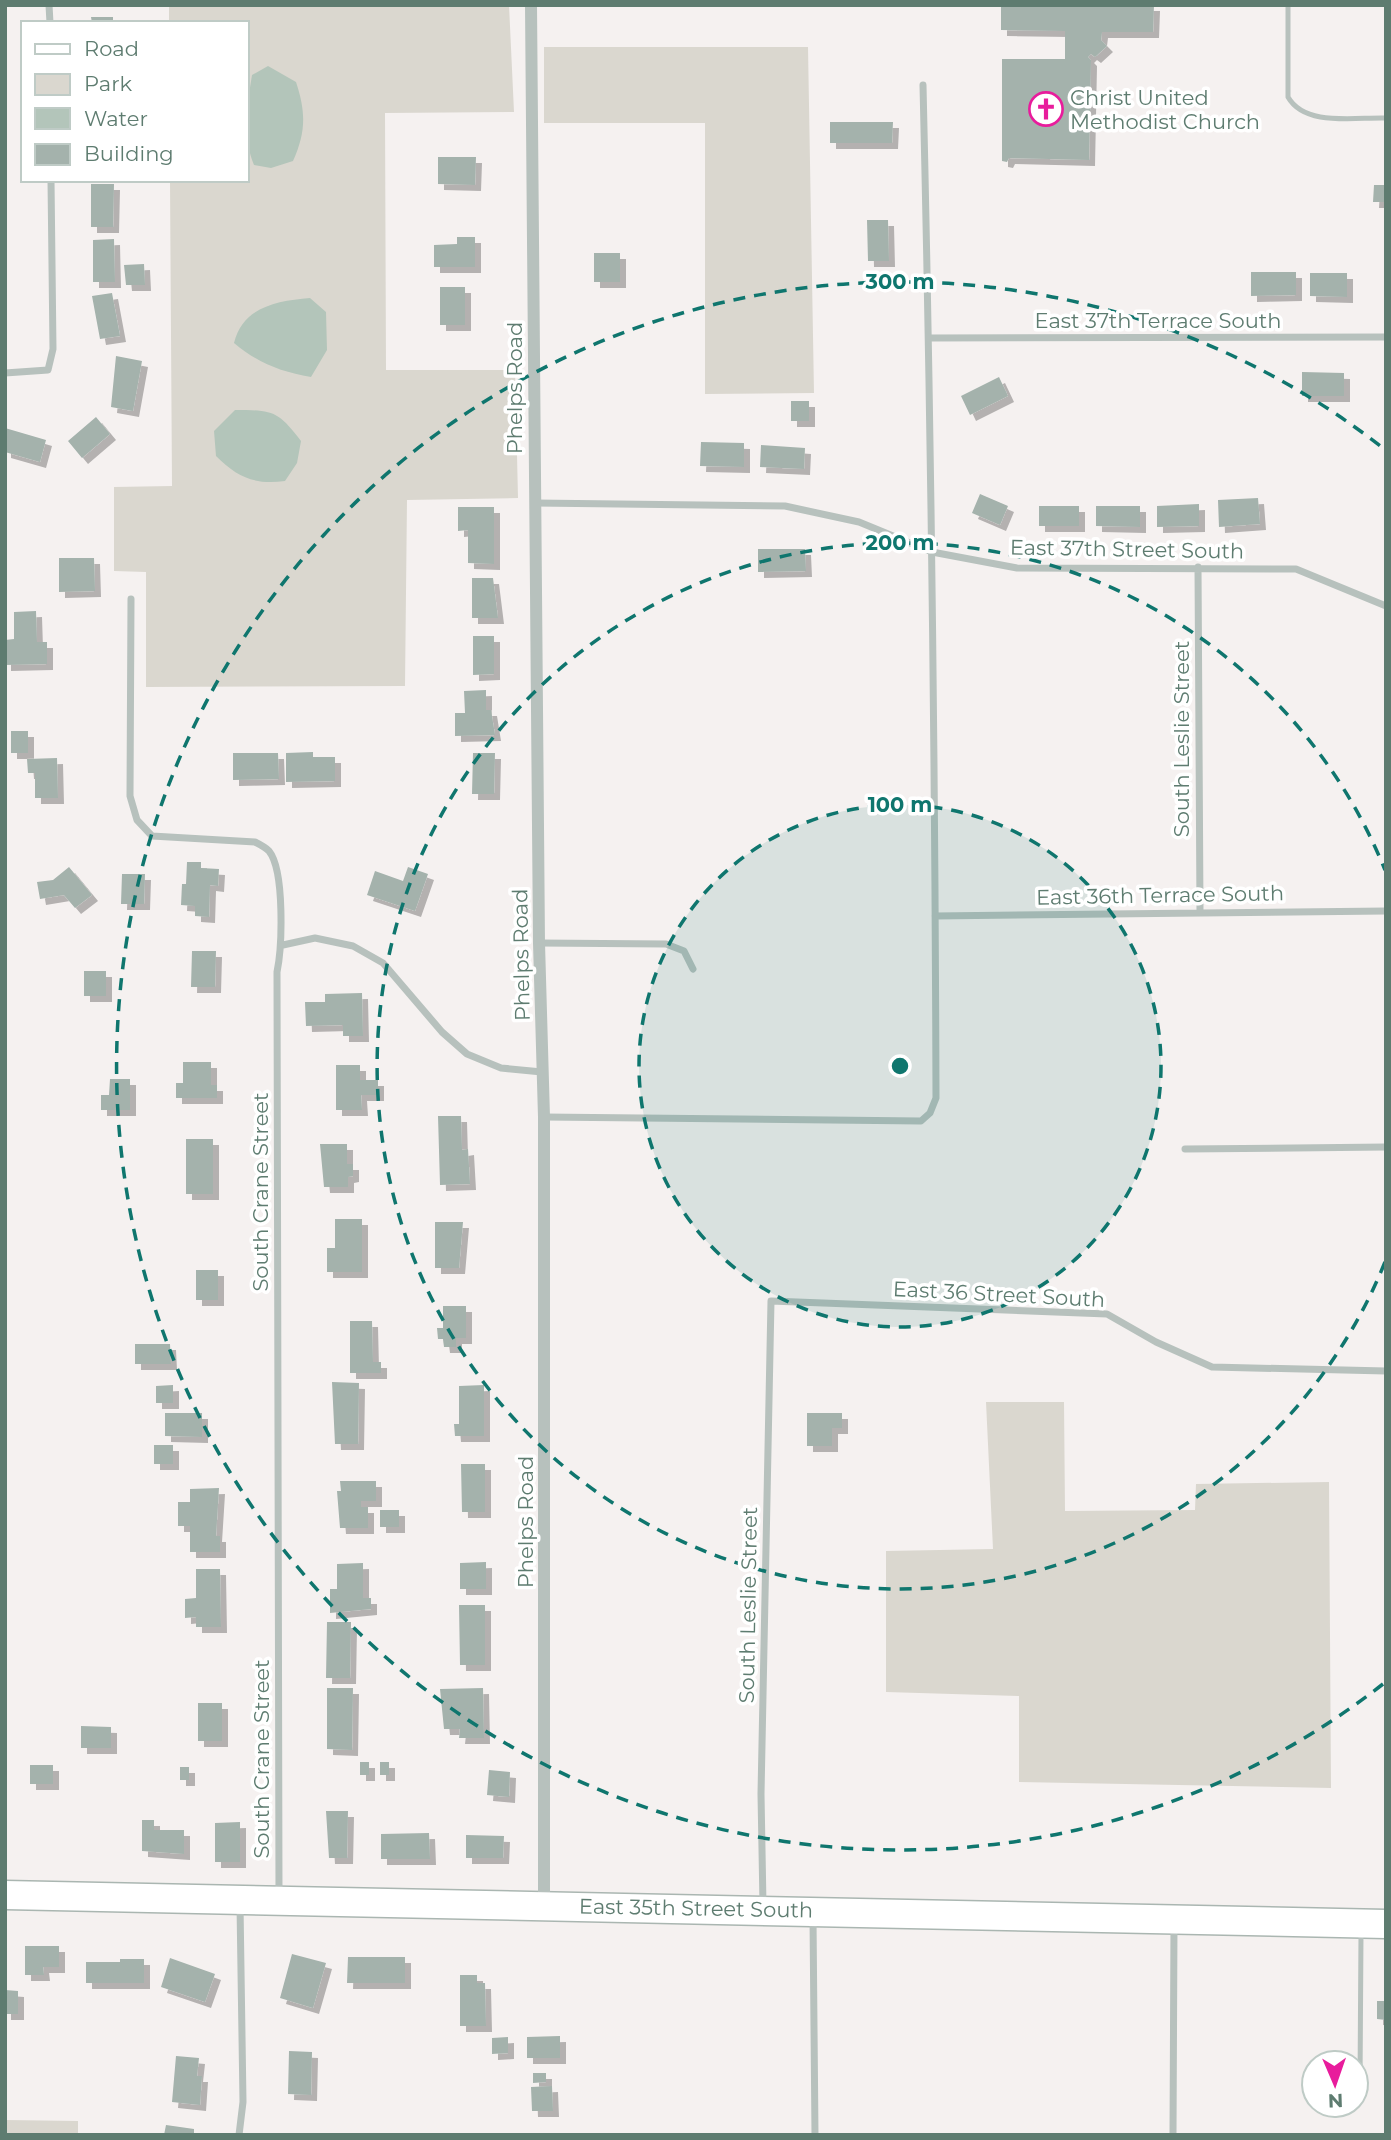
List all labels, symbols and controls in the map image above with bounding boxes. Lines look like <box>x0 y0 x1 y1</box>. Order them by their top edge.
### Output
legend <box>21 21 248 182</box>
text: Road <box>84 36 139 61</box>
text: Park <box>84 71 132 96</box>
place label: Christ United Methodist Church <box>1070 85 1260 134</box>
church icon: Christ United Methodist Church <box>1027 90 1065 128</box>
text: Water <box>84 106 148 131</box>
text: Building <box>84 141 174 166</box>
text: 300 m <box>865 269 934 294</box>
street label: East 37th Terrace South <box>1035 308 1281 333</box>
street label: Phelps Road <box>502 322 527 454</box>
text: 200 m <box>866 530 934 555</box>
street label: East 37th Street South <box>1010 534 1244 564</box>
street label: South Leslie Street <box>1169 641 1194 837</box>
text: 100 m <box>868 792 932 817</box>
street label: East 36th Terrace South <box>1036 880 1284 910</box>
street label: Phelps Road <box>507 889 535 1021</box>
centre of rings <box>888 1054 912 1078</box>
street label: South Crane Street <box>248 1092 273 1292</box>
street label: East 36 Street South <box>892 1276 1106 1312</box>
street label: Phelps Road <box>513 1456 538 1588</box>
street label: South Leslie Street <box>734 1507 762 1703</box>
street label: South Crane Street <box>249 1659 274 1859</box>
street label: East 35th Street South <box>579 1893 813 1923</box>
north arrow <box>1300 2049 1370 2119</box>
text: N <box>1327 2089 1344 2112</box>

